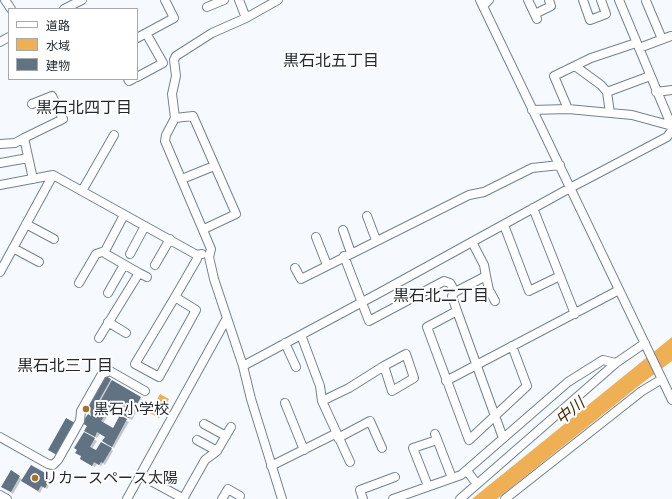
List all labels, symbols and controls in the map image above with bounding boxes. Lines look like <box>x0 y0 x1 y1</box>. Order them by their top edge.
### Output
legend <box>8 8 138 80</box>
text: 道路 <box>46 18 70 32</box>
text: 水域 <box>46 38 70 52</box>
district label: 黒石北五丁目 <box>283 51 379 71</box>
text: 建物 <box>46 58 70 72</box>
district label: 黒石北四丁目 <box>36 98 132 118</box>
district label: 黒石北二丁目 <box>393 286 489 306</box>
district label: 黒石北三丁目 <box>17 356 113 376</box>
water label: 中川 <box>552 393 588 429</box>
place label: 黒石小学校 <box>94 400 169 418</box>
marker: 黒石小学校 <box>81 404 91 414</box>
place label: リカースペース太陽 <box>43 469 178 487</box>
marker: リカースペース太陽 <box>30 473 40 483</box>

